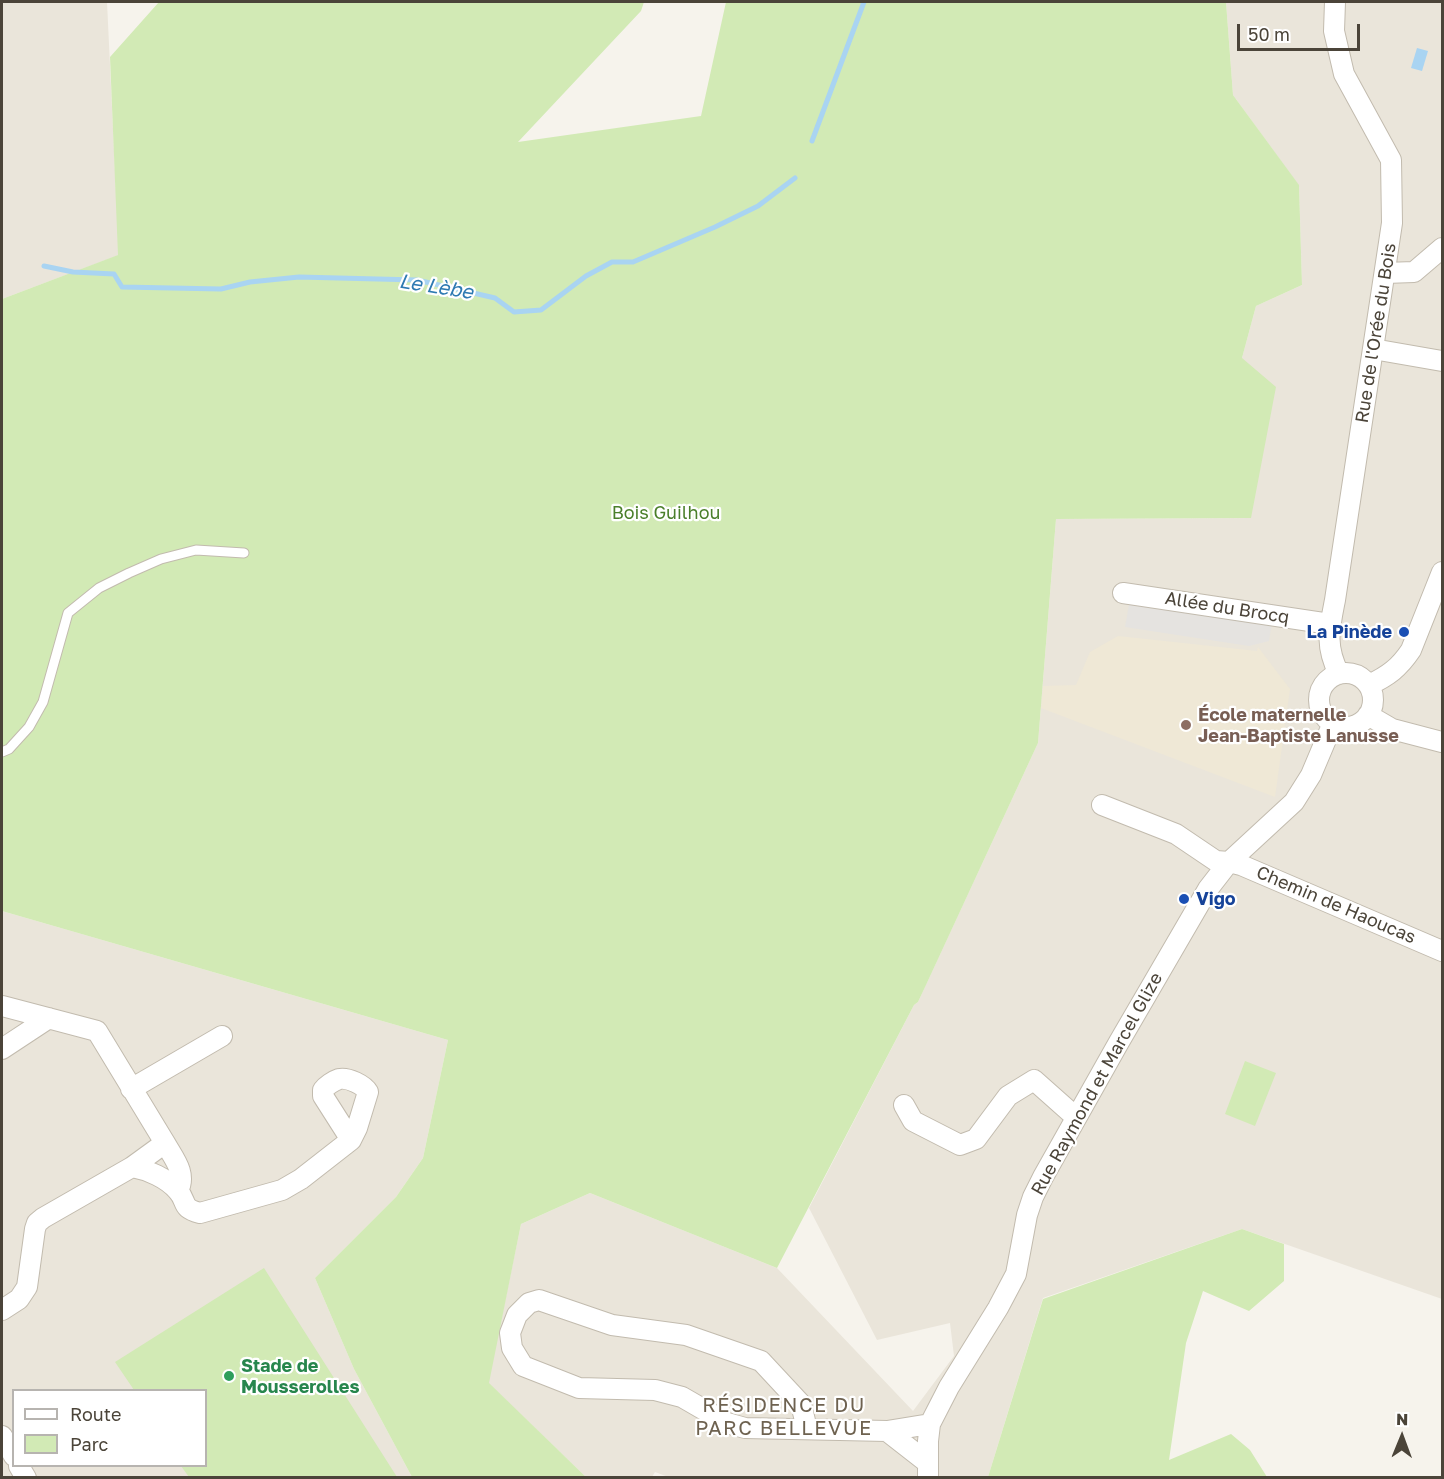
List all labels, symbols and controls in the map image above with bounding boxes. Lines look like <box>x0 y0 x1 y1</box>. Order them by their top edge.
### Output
scale bar <box>1240 12 1363 50</box>
text: 50 m <box>1248 23 1290 45</box>
street label: Rue de l'Orée du Bois <box>1351 241 1401 425</box>
water label: Le Lèbe <box>397 269 475 305</box>
park label: Bois Guilhou <box>612 502 720 524</box>
street label: Allée du Brocq <box>1163 588 1291 628</box>
place label: La Pinède <box>1306 621 1392 643</box>
marker: La Pinède <box>1397 625 1411 639</box>
place label: École maternelle Jean-Baptiste Lanusse <box>1198 704 1399 746</box>
marker: École maternelle Jean-Baptiste Lanusse <box>1179 718 1193 732</box>
street label: Chemin de Haoucas <box>1253 862 1419 948</box>
place label: Vigo <box>1196 888 1236 910</box>
marker: Vigo <box>1177 892 1191 906</box>
street label: Rue Raymond et Marcel Glize <box>1027 969 1167 1199</box>
place label: Stade de Mousserolles <box>241 1355 360 1398</box>
marker: Stade de Mousserolles <box>222 1369 236 1383</box>
legend <box>12 1389 207 1467</box>
district label: RÉSIDENCE DU PARC BELLEVUE <box>695 1394 873 1441</box>
text: Route <box>70 1403 121 1425</box>
north arrow <box>1372 1407 1432 1467</box>
text: N <box>1396 1409 1409 1429</box>
text: Parc <box>70 1433 108 1455</box>

